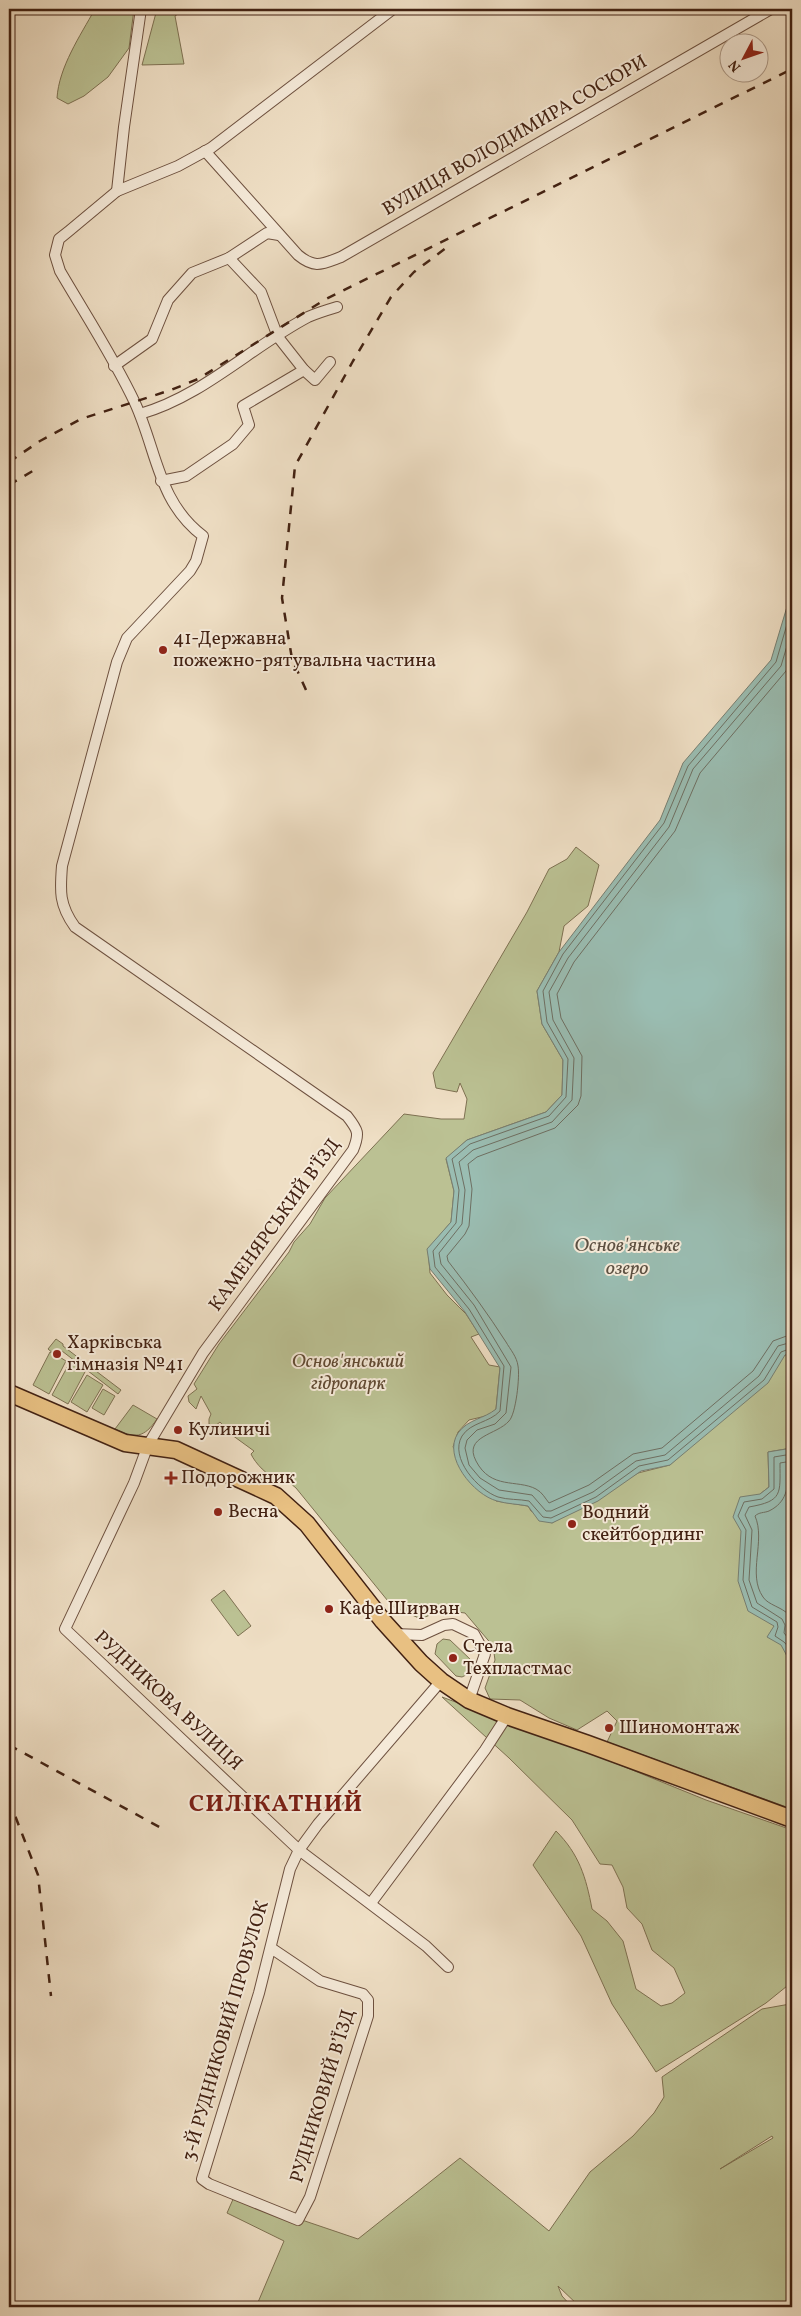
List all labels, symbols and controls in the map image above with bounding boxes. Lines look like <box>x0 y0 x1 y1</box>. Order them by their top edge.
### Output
north arrow <box>718 32 768 82</box>
street label: ВУЛИЦЯ ВОЛОДИМИРА СОСЮРИ <box>378 49 652 223</box>
text: N <box>725 55 746 76</box>
place label: 41-Державна пожежно-рятувальна частина <box>173 626 436 674</box>
marker: 41-Державна пожежно-рятувальна частина <box>157 644 169 656</box>
street label: КАМЕНЯРСЬКИЙ В’ЇЗД <box>203 1133 347 1317</box>
water label: Основ'янське озеро <box>574 1232 680 1283</box>
place label: Харківська гімназія №41 <box>67 1330 184 1378</box>
marker: Харківська гімназія №41 <box>51 1348 63 1360</box>
park label: Основ'янський гідропарк <box>292 1349 405 1397</box>
place label: Кулиничі <box>188 1417 271 1443</box>
marker: Кулиничі <box>172 1424 184 1436</box>
place label: Подорожник <box>181 1465 295 1491</box>
marker: Подорожник <box>165 1472 177 1484</box>
place label: Весна <box>228 1499 278 1525</box>
place label: Водний скейтбординг <box>582 1500 704 1548</box>
marker: Весна <box>212 1506 224 1518</box>
marker: Водний скейтбординг <box>566 1518 578 1530</box>
place label: Кафе Ширван <box>339 1596 460 1622</box>
marker: Кафе Ширван <box>323 1603 335 1615</box>
street label: РУДНИКОВА ВУЛИЦЯ <box>88 1625 248 1777</box>
place label: Стела Техпластмас <box>463 1634 572 1682</box>
marker: Стела Техпластмас <box>447 1652 459 1664</box>
place label: Шиномонтаж <box>619 1715 740 1741</box>
marker: Шиномонтаж <box>603 1722 615 1734</box>
district label: СИЛІКАТНИЙ <box>189 1788 363 1822</box>
street label: 3-Й РУДНИКОВИЙ ПРОВУЛОК <box>176 1898 276 2164</box>
street label: РУДНИКОВИЙ В’ЇЗД <box>284 2006 362 2186</box>

